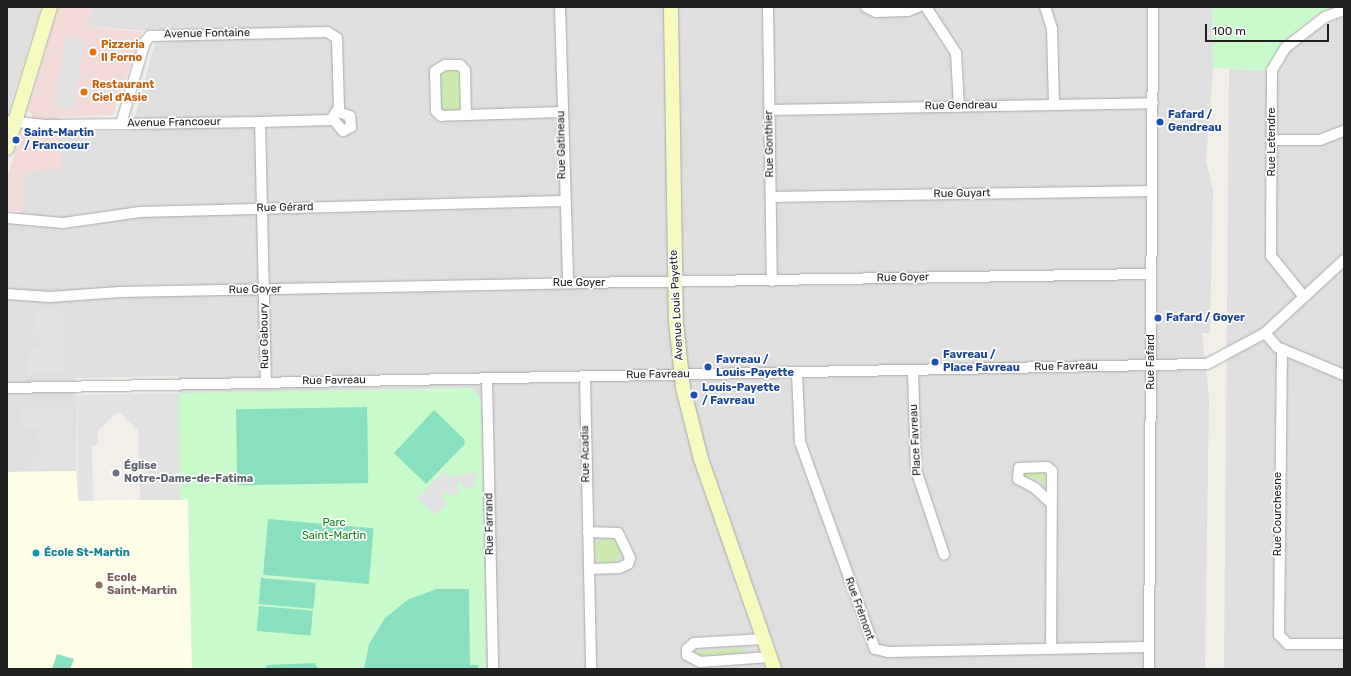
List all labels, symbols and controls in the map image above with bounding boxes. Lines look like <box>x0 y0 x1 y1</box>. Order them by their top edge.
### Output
scale bar <box>1207 16 1331 42</box>
text: 100 m <box>1212 24 1246 38</box>
street label: Avenue Fontaine <box>164 27 250 41</box>
place label: Pizzeria Il Forno <box>101 39 145 65</box>
marker: Pizzeria Il Forno <box>88 47 98 57</box>
place label: Restaurant Ciel d'Asie <box>92 79 154 105</box>
marker: Restaurant Ciel d'Asie <box>79 87 89 97</box>
street label: Rue Gendreau <box>925 99 997 113</box>
street label: Rue Letendre <box>1265 108 1279 176</box>
place label: Fafard / Gendreau <box>1168 109 1221 135</box>
street label: Rue Gonthier <box>763 110 777 178</box>
street label: Rue Gatineau <box>555 111 569 179</box>
street label: Avenue Francoeur <box>127 116 221 130</box>
marker: Fafard / Gendreau <box>1155 117 1165 127</box>
place label: Saint-Martin / Francoeur <box>24 127 94 153</box>
marker: Saint-Martin / Francoeur <box>11 135 21 145</box>
street label: Rue Guyart <box>933 187 991 201</box>
street label: Rue Gérard <box>256 201 314 215</box>
street label: Avenue Louis Payette <box>668 249 686 361</box>
street label: Rue Goyer <box>877 271 929 285</box>
street label: Rue Goyer <box>553 276 605 290</box>
street label: Rue Goyer <box>229 283 281 297</box>
street label: Rue Gaboury <box>258 303 272 369</box>
place label: Fafard / Goyer <box>1166 311 1245 325</box>
marker: Fafard / Goyer <box>1153 313 1163 323</box>
street label: Rue Fafard <box>1144 334 1158 390</box>
place label: Favreau / Place Favreau <box>943 349 1020 375</box>
place label: Favreau / Louis-Payette <box>716 354 794 380</box>
marker: Favreau / Place Favreau <box>930 357 940 367</box>
street label: Rue Favreau <box>1034 360 1098 374</box>
marker: Favreau / Louis-Payette <box>703 362 713 372</box>
street label: Rue Favreau <box>626 368 690 382</box>
street label: Rue Favreau <box>302 374 366 388</box>
place label: Louis-Payette / Favreau <box>702 382 780 408</box>
marker: Louis-Payette / Favreau <box>689 390 699 400</box>
street label: Place Favreau <box>908 404 924 476</box>
street label: Rue Acadia <box>579 425 593 483</box>
place label: Église Notre-Dame-de-Fatima <box>124 460 253 486</box>
marker: Église Notre-Dame-de-Fatima <box>111 468 121 478</box>
street label: Rue Courchesne <box>1271 472 1285 556</box>
street label: Rue Farrand <box>483 493 497 555</box>
park label: Parc Saint-Martin <box>302 517 366 543</box>
place label: École St-Martin <box>44 546 130 560</box>
marker: École St-Martin <box>31 548 41 558</box>
place label: Ecole Saint-Martin <box>107 572 177 598</box>
street label: Rue Frémont <box>841 576 877 642</box>
marker: Ecole Saint-Martin <box>94 580 104 590</box>

